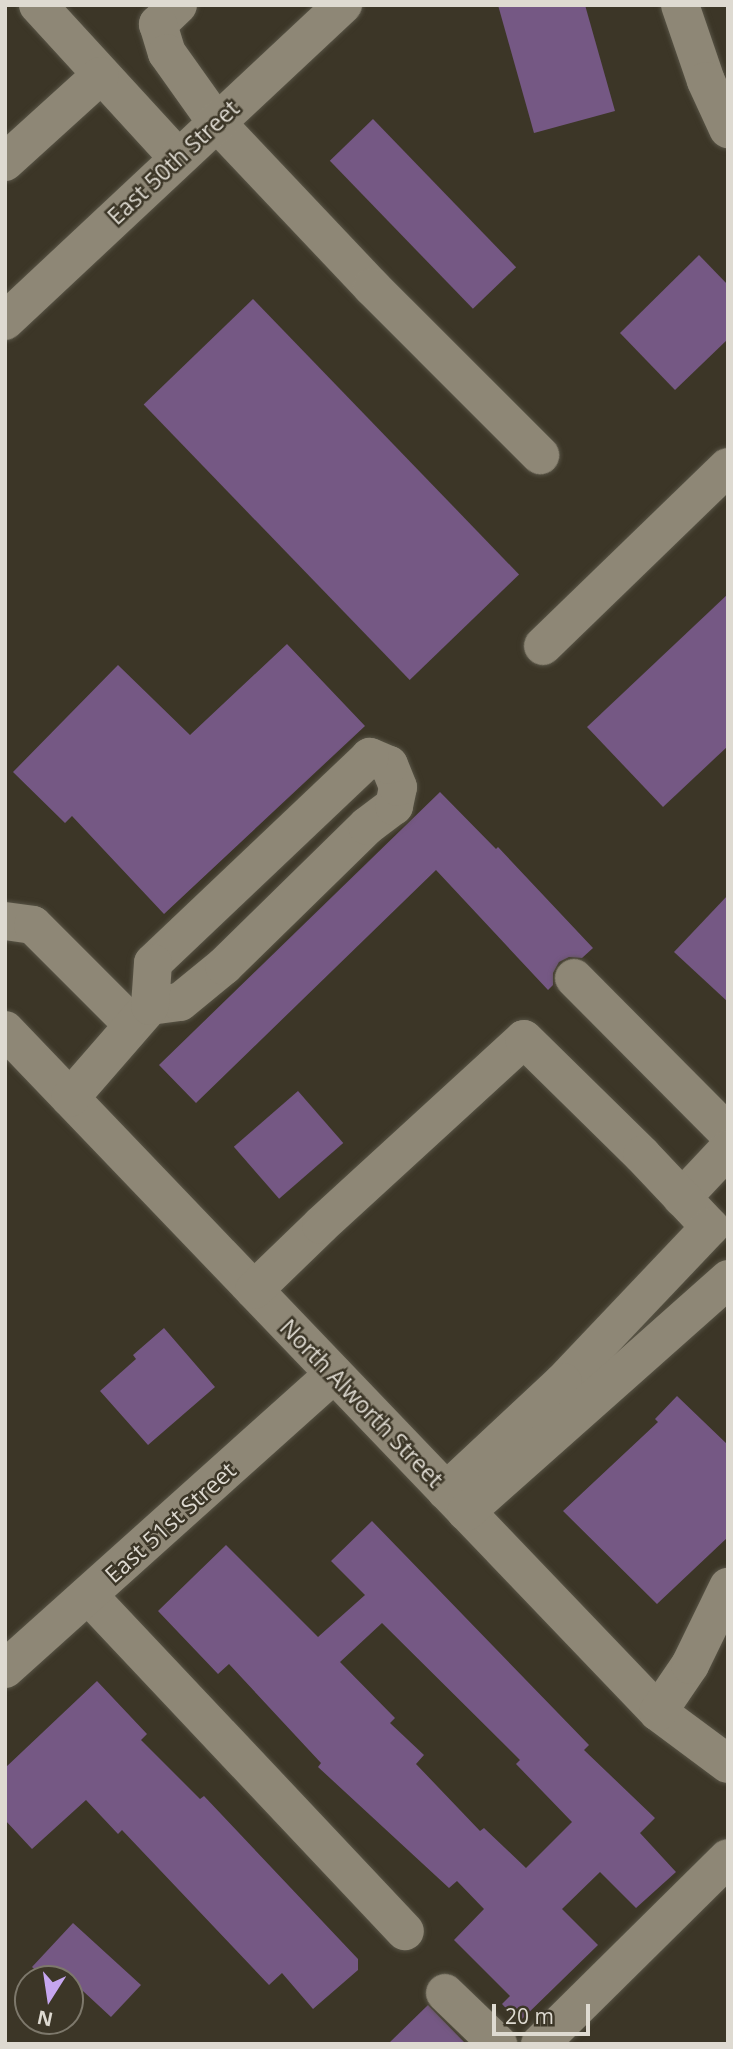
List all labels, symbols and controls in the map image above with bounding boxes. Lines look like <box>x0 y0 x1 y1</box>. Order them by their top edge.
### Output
street label: East 50th Street <box>102 94 244 230</box>
street label: North Alworth Street <box>275 1313 449 1493</box>
street label: East 51st Street <box>99 1456 241 1588</box>
north arrow <box>14 1965 84 2035</box>
scale bar <box>495 1990 593 2034</box>
text: 20 m <box>505 2002 554 2030</box>
text: N <box>35 2004 55 2033</box>

